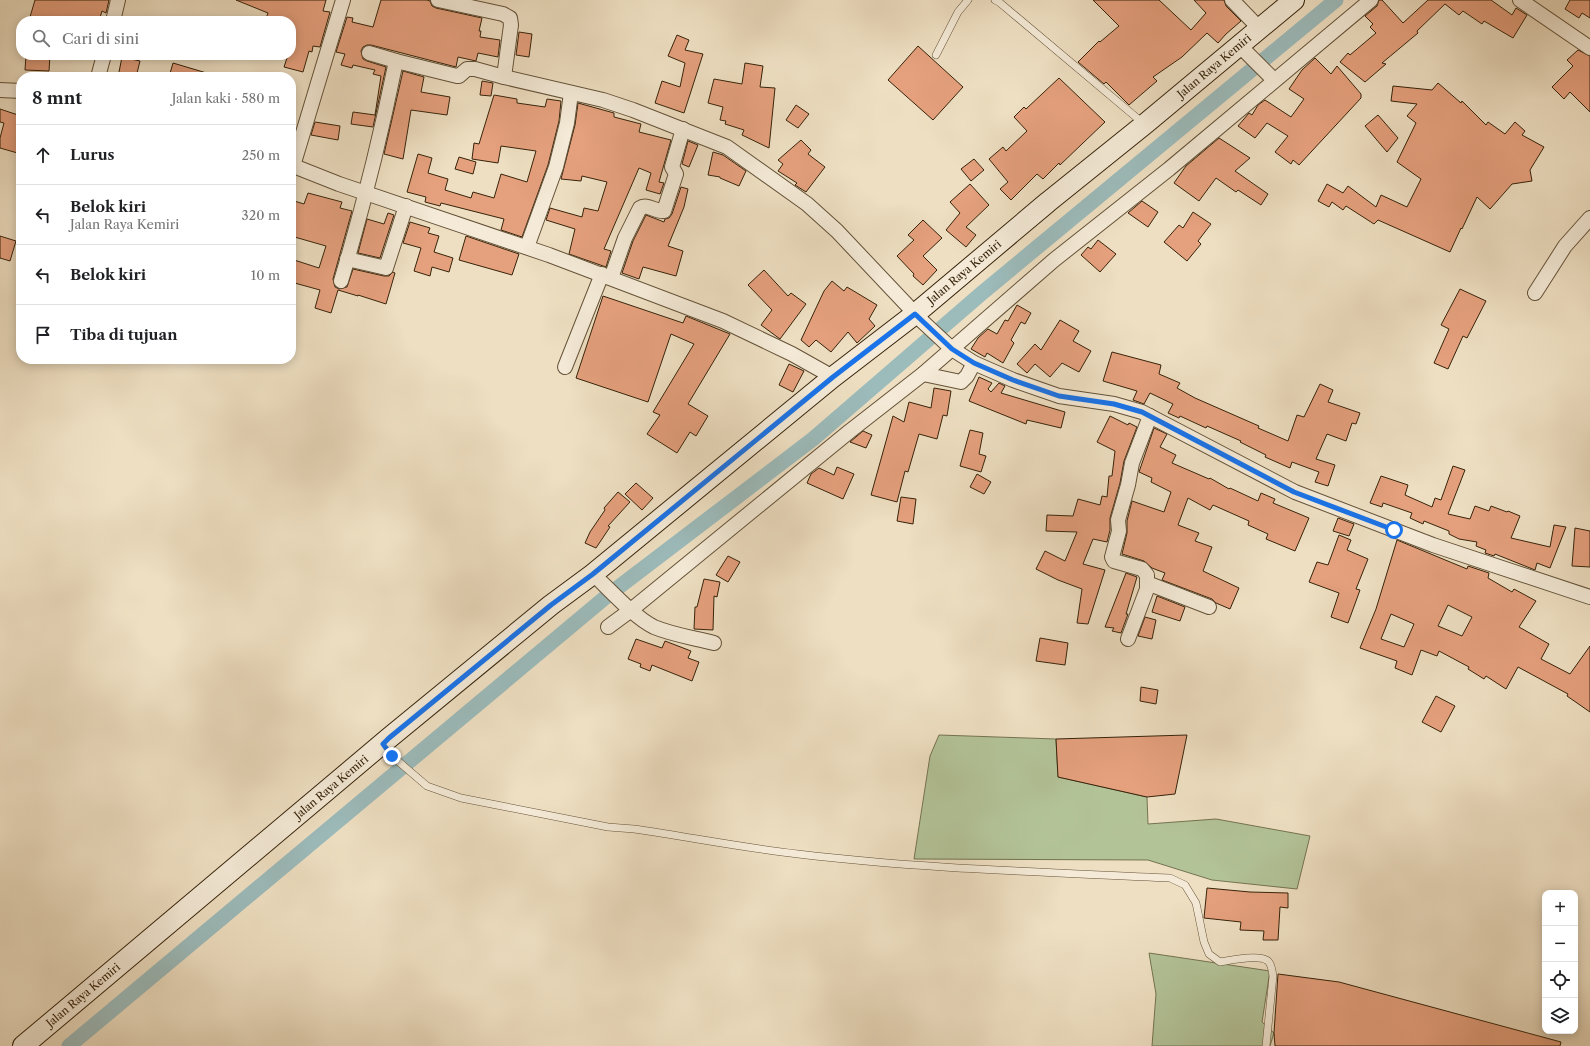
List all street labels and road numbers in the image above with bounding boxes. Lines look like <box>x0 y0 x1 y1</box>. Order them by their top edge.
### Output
street label: Jalan Raya Kemiri <box>1173 31 1254 102</box>
street label: Jalan Raya Kemiri <box>923 237 1004 308</box>
street label: Jalan Raya Kemiri <box>290 752 371 823</box>
street label: Jalan Raya Kemiri <box>42 960 123 1031</box>

